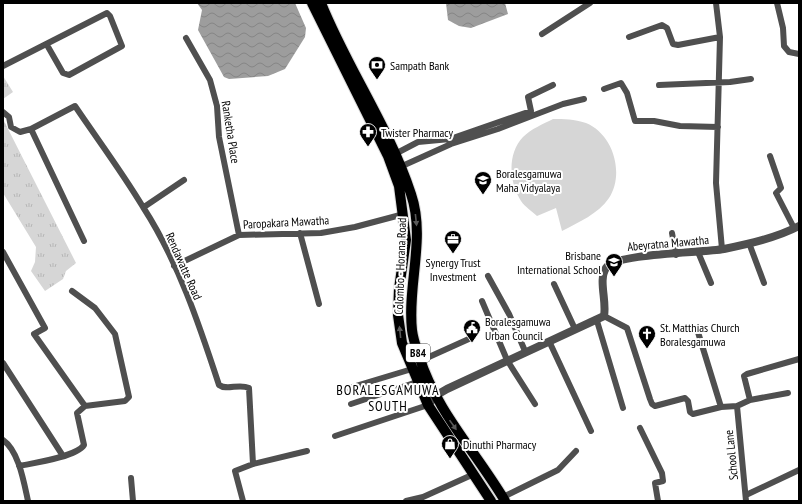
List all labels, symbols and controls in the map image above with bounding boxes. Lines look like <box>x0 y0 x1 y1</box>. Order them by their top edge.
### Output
bank icon: Sampath Bank <box>367 55 387 80</box>
place label: Sampath Bank <box>390 58 450 73</box>
street label: Ranketha Place <box>219 100 243 164</box>
pharmacy icon: Twister Pharmacy <box>358 122 378 147</box>
place label: Twister Pharmacy <box>381 125 453 140</box>
place label: Boralesgamuwa Maha Vidyalaya <box>496 166 562 195</box>
school or university icon: Boralesgamuwa Maha Vidyalaya <box>473 170 493 195</box>
street label: Paropakara Mawatha <box>243 212 330 232</box>
one-way arrow <box>413 214 420 226</box>
street label: Colombo - Horana Road <box>391 217 409 315</box>
office icon: Synergy Trust Investment <box>443 229 463 254</box>
street label: Rendawatte Road <box>163 230 205 302</box>
street label: Abeyratna Mawatha <box>627 232 710 254</box>
place label: Brisbane International School <box>517 248 601 277</box>
school or university icon: Brisbane International School <box>604 252 624 277</box>
place label: Synergy Trust Investment <box>426 255 481 284</box>
place label: Boralesgamuwa Urban Council <box>485 314 551 343</box>
public building icon: Boralesgamuwa Urban Council <box>462 318 482 343</box>
place label: St. Matthias Church Boralesgamuwa <box>660 320 739 349</box>
church icon: St. Matthias Church Boralesgamuwa <box>637 324 657 349</box>
one-way arrow <box>397 326 404 338</box>
road number: B84 <box>406 344 430 362</box>
district label: BORALESGAMUWA SOUTH <box>336 381 440 415</box>
one-way arrow <box>449 420 457 430</box>
street label: School Lane <box>721 429 741 481</box>
shop icon: Dinuthi Pharmacy <box>440 434 460 459</box>
place label: Dinuthi Pharmacy <box>463 437 537 452</box>

